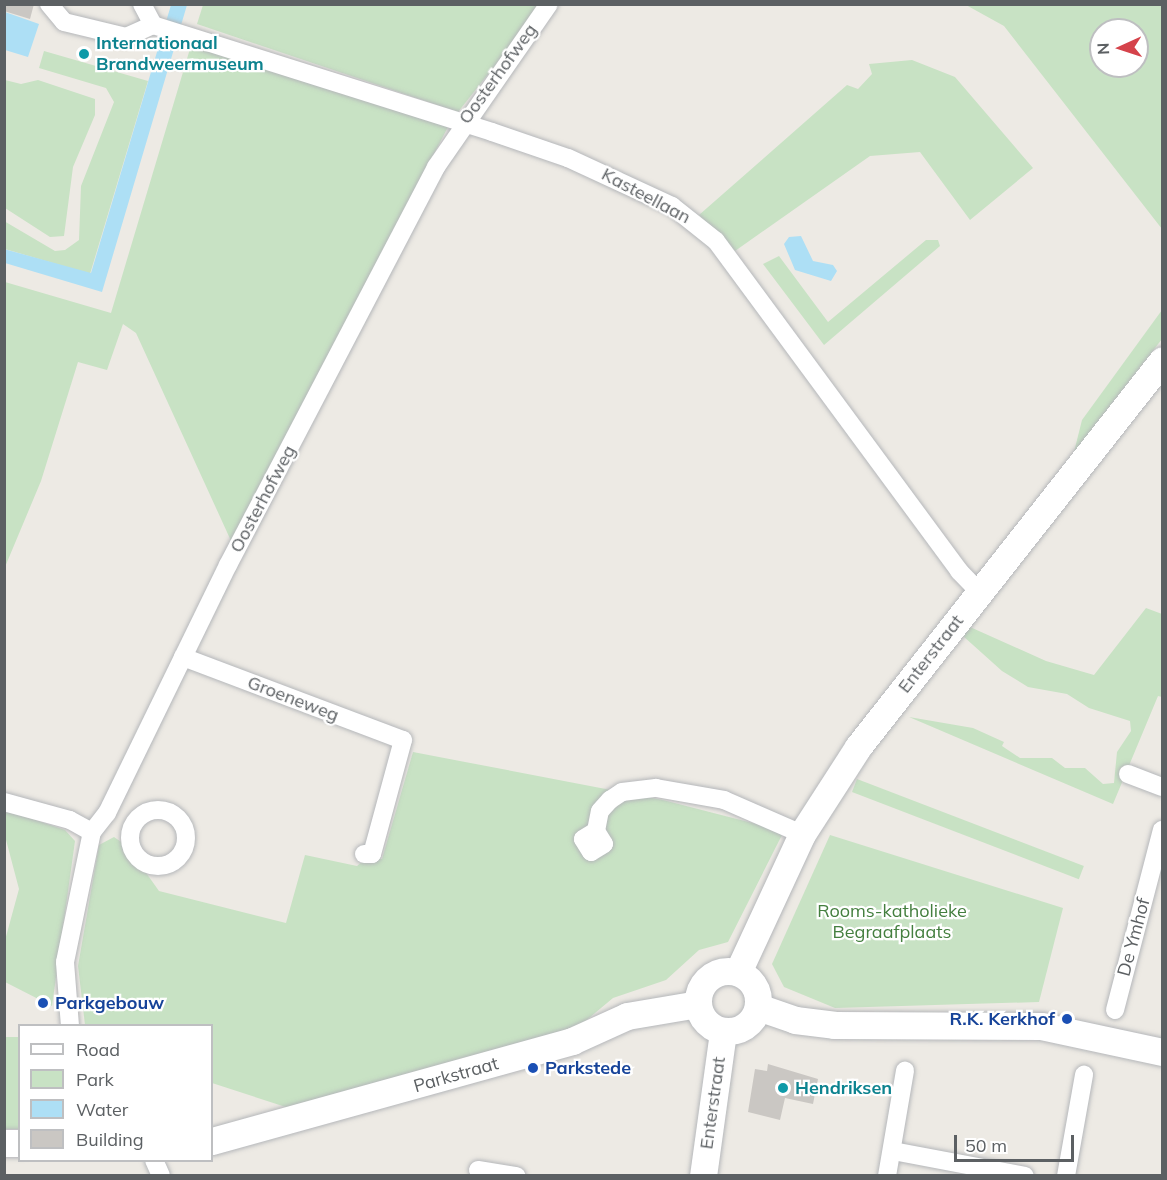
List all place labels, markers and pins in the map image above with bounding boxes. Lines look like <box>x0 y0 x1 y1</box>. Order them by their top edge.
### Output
place label: Internationaal Brandweermuseum <box>96 33 264 76</box>
marker: Internationaal Brandweermuseum <box>77 47 91 61</box>
place label: Parkgebouw <box>55 992 164 1014</box>
marker: Parkgebouw <box>36 996 50 1010</box>
place label: R.K. Kerkhof <box>950 1008 1055 1030</box>
marker: R.K. Kerkhof <box>1060 1012 1074 1026</box>
place label: Parkstede <box>545 1057 631 1079</box>
marker: Parkstede <box>526 1061 540 1075</box>
place label: Hendriksen <box>795 1077 892 1099</box>
marker: Hendriksen <box>776 1081 790 1095</box>

